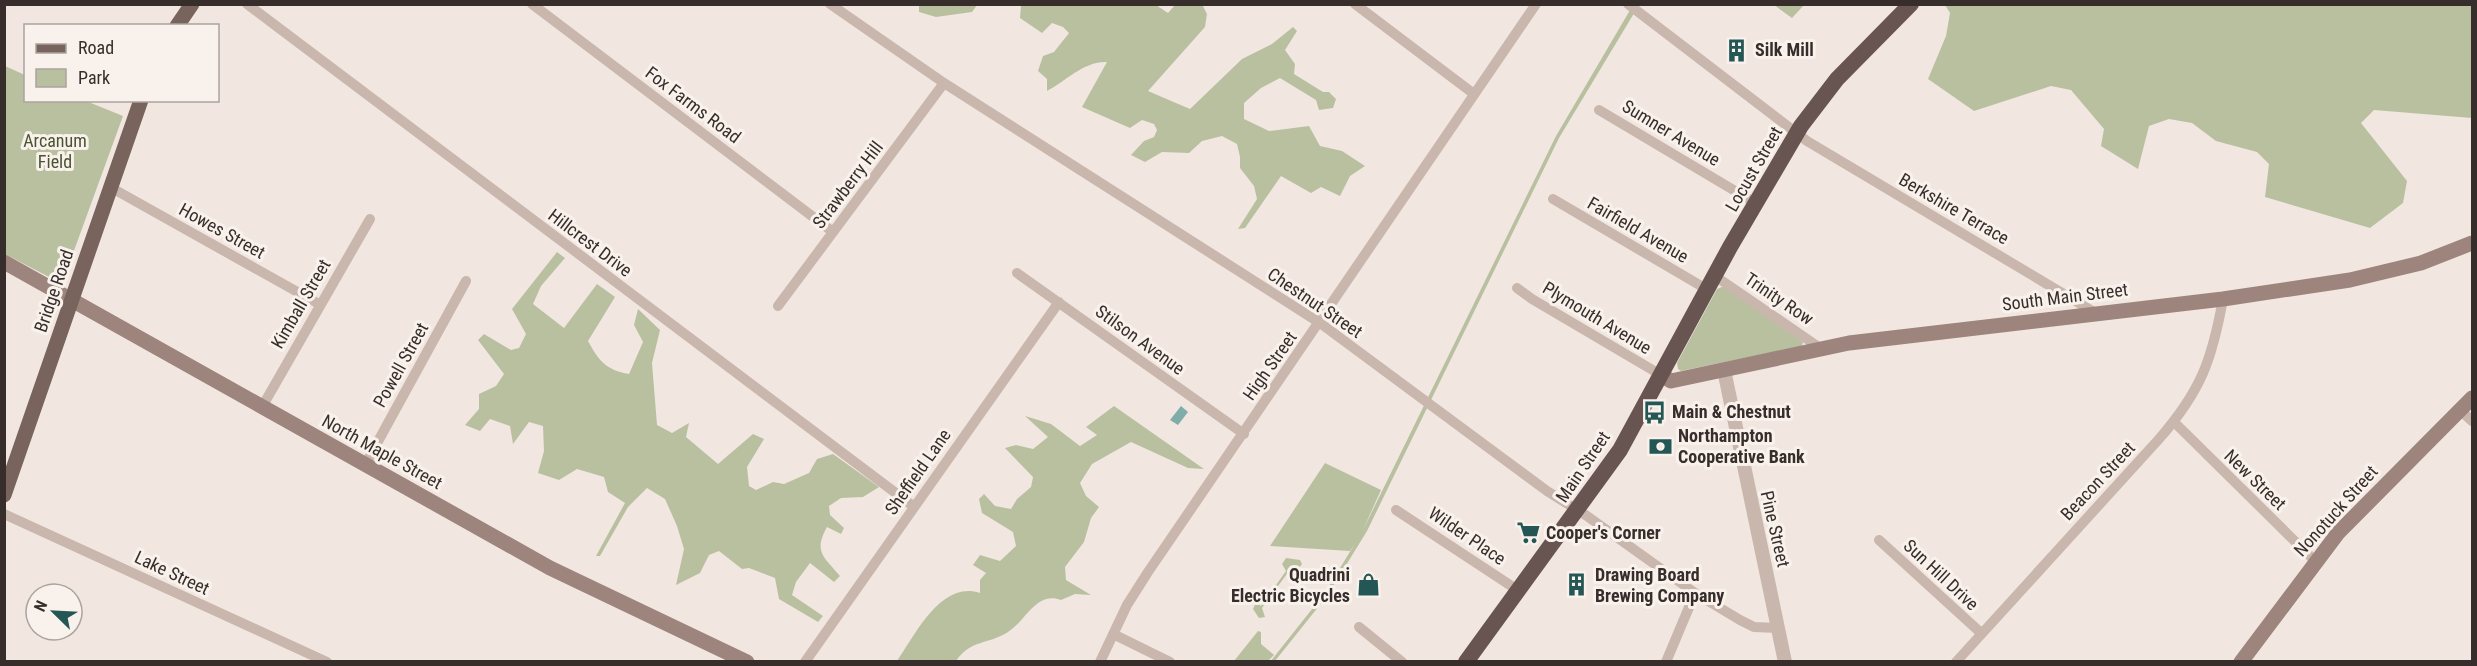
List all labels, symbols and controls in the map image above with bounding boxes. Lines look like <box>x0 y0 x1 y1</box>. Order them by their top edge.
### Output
legend <box>24 24 219 102</box>
text: Road <box>78 37 114 58</box>
building icon: Silk Mill <box>1724 37 1750 63</box>
place label: Silk Mill <box>1755 39 1814 60</box>
street label: Fox Farms Road <box>642 62 745 147</box>
text: Park <box>78 67 110 88</box>
street label: Sumner Avenue <box>1619 95 1724 170</box>
street label: Locust Street <box>1721 123 1786 215</box>
park label: Arcanum Field <box>23 130 87 172</box>
street label: Strawberry Hill <box>808 137 887 232</box>
street label: Berkshire Terrace <box>1896 169 2013 249</box>
street label: Fairfield Avenue <box>1584 192 1692 267</box>
street label: Howes Street <box>176 198 269 263</box>
street label: Hillcrest Drive <box>544 204 636 281</box>
street label: Bridge Road <box>30 247 77 335</box>
street label: Kimball Street <box>267 255 335 352</box>
street label: Chestnut Street <box>1264 263 1367 342</box>
street label: Trinity Row <box>1741 268 1818 329</box>
street label: Plymouth Avenue <box>1539 277 1655 358</box>
street label: South Main Street <box>2001 278 2129 315</box>
street label: Stilson Avenue <box>1092 300 1189 379</box>
street label: Powell Street <box>369 319 432 411</box>
street label: High Street <box>1238 327 1301 404</box>
bus stop icon: Main & Chestnut <box>1641 399 1667 425</box>
place label: Main & Chestnut <box>1672 401 1791 422</box>
street label: North Maple Street <box>318 410 446 493</box>
street label: Sheffield Lane <box>880 425 955 519</box>
place label: Northampton Cooperative Bank <box>1678 425 1805 467</box>
street label: Main Street <box>1551 427 1614 506</box>
bank icon: Northampton Cooperative Bank <box>1647 433 1673 459</box>
street label: Beacon Street <box>2056 437 2139 524</box>
street label: New Street <box>2220 445 2291 514</box>
street label: Nonotuck Street <box>2289 461 2382 560</box>
street label: Pine Street <box>1757 489 1794 569</box>
street label: Wilder Place <box>1425 502 1510 569</box>
supermarket icon: Cooper's Corner <box>1515 520 1541 546</box>
place label: Cooper's Corner <box>1546 522 1661 543</box>
street label: Sun Hill Drive <box>1900 535 1983 615</box>
street label: Lake Street <box>132 546 213 599</box>
place label: Quadrini Electric Bicycles <box>1231 564 1350 606</box>
place label: Drawing Board Brewing Company <box>1595 564 1724 606</box>
shop icon: Quadrini Electric Bicycles <box>1355 572 1381 598</box>
building icon: Drawing Board Brewing Company <box>1564 572 1590 598</box>
north arrow <box>24 582 84 642</box>
text: N <box>30 598 51 614</box>

